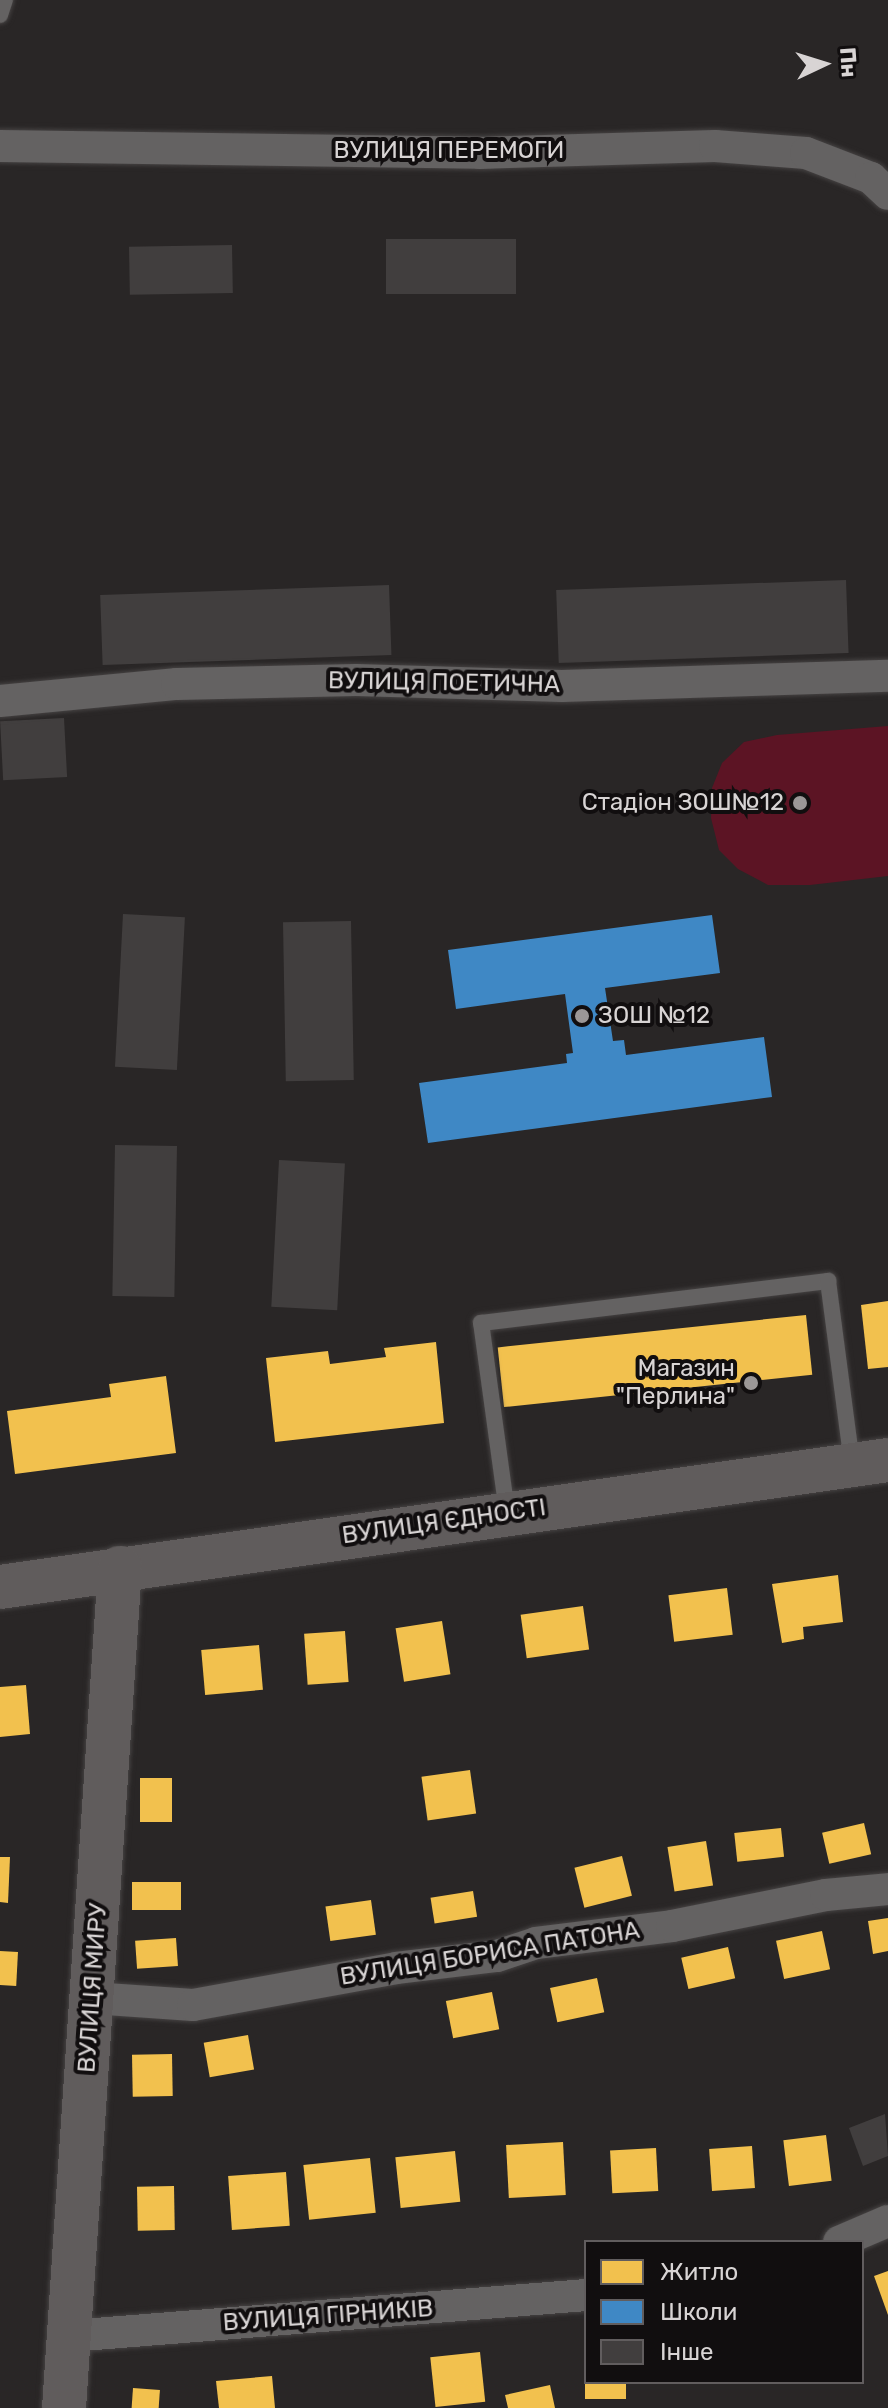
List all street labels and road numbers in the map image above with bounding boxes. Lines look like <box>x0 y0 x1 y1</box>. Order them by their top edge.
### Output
street label: ВУЛИЦЯ ПЕРЕМОГИ <box>334 137 564 165</box>
street label: ВУЛИЦЯ ПОЕТИЧНА <box>328 667 560 699</box>
street label: ВУЛИЦЯ ЄДНОСТІ <box>340 1493 548 1551</box>
street label: ВУЛИЦЯ МИРУ <box>73 1902 113 2074</box>
street label: ВУЛИЦЯ БОРИСА ПАТОНА <box>338 1916 642 1992</box>
street label: ВУЛИЦЯ ГІРНИКІВ <box>222 2294 434 2338</box>

